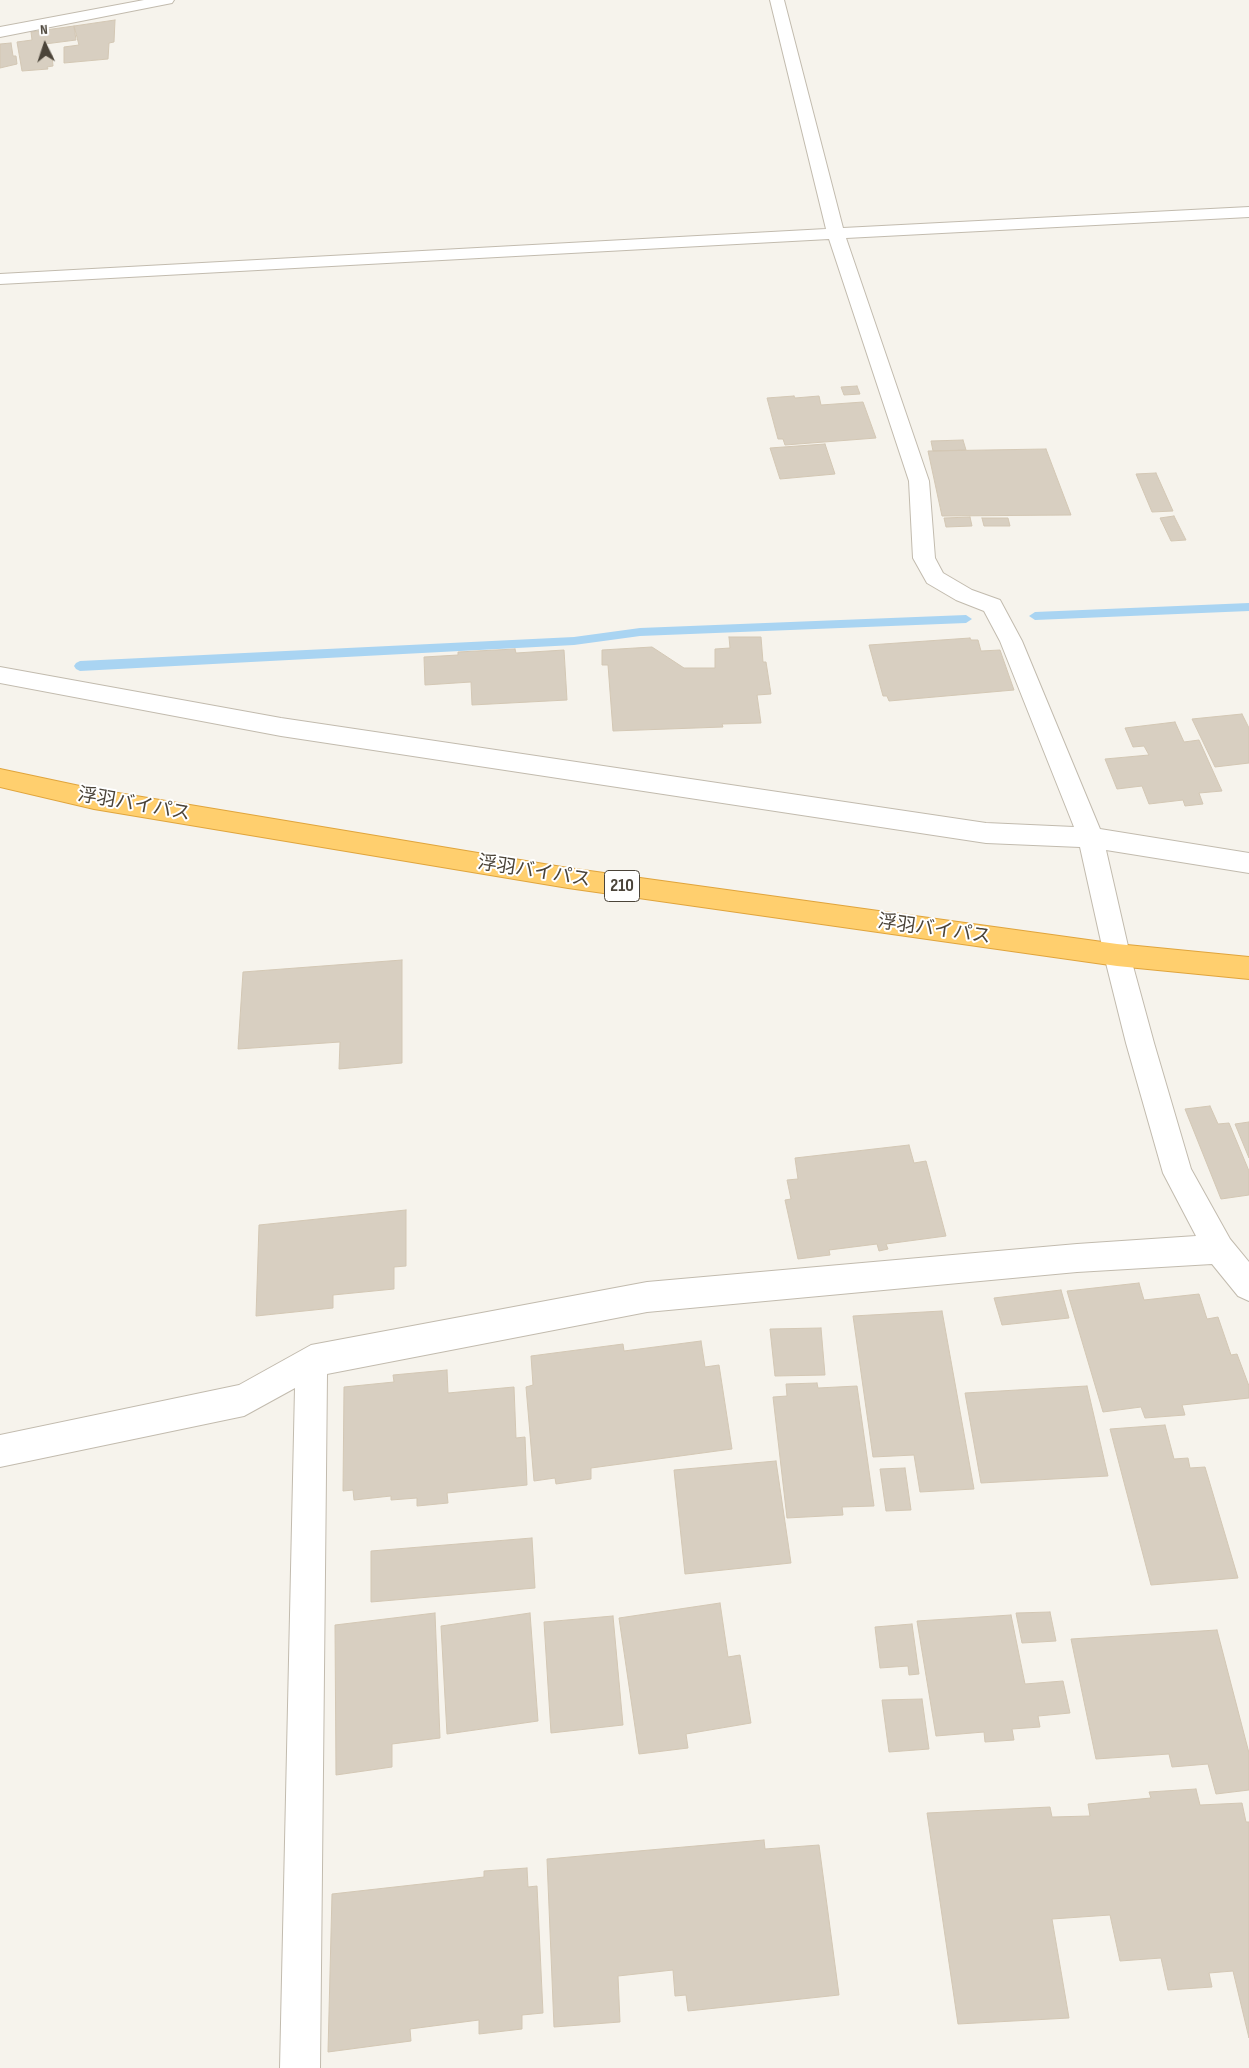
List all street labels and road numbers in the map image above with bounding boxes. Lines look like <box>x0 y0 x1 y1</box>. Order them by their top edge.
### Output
street label: 浮羽バイパス <box>76 784 192 826</box>
street label: 浮羽バイパス <box>476 852 592 892</box>
road number: 210 <box>604 870 640 901</box>
street label: 浮羽バイパス <box>876 911 992 949</box>

